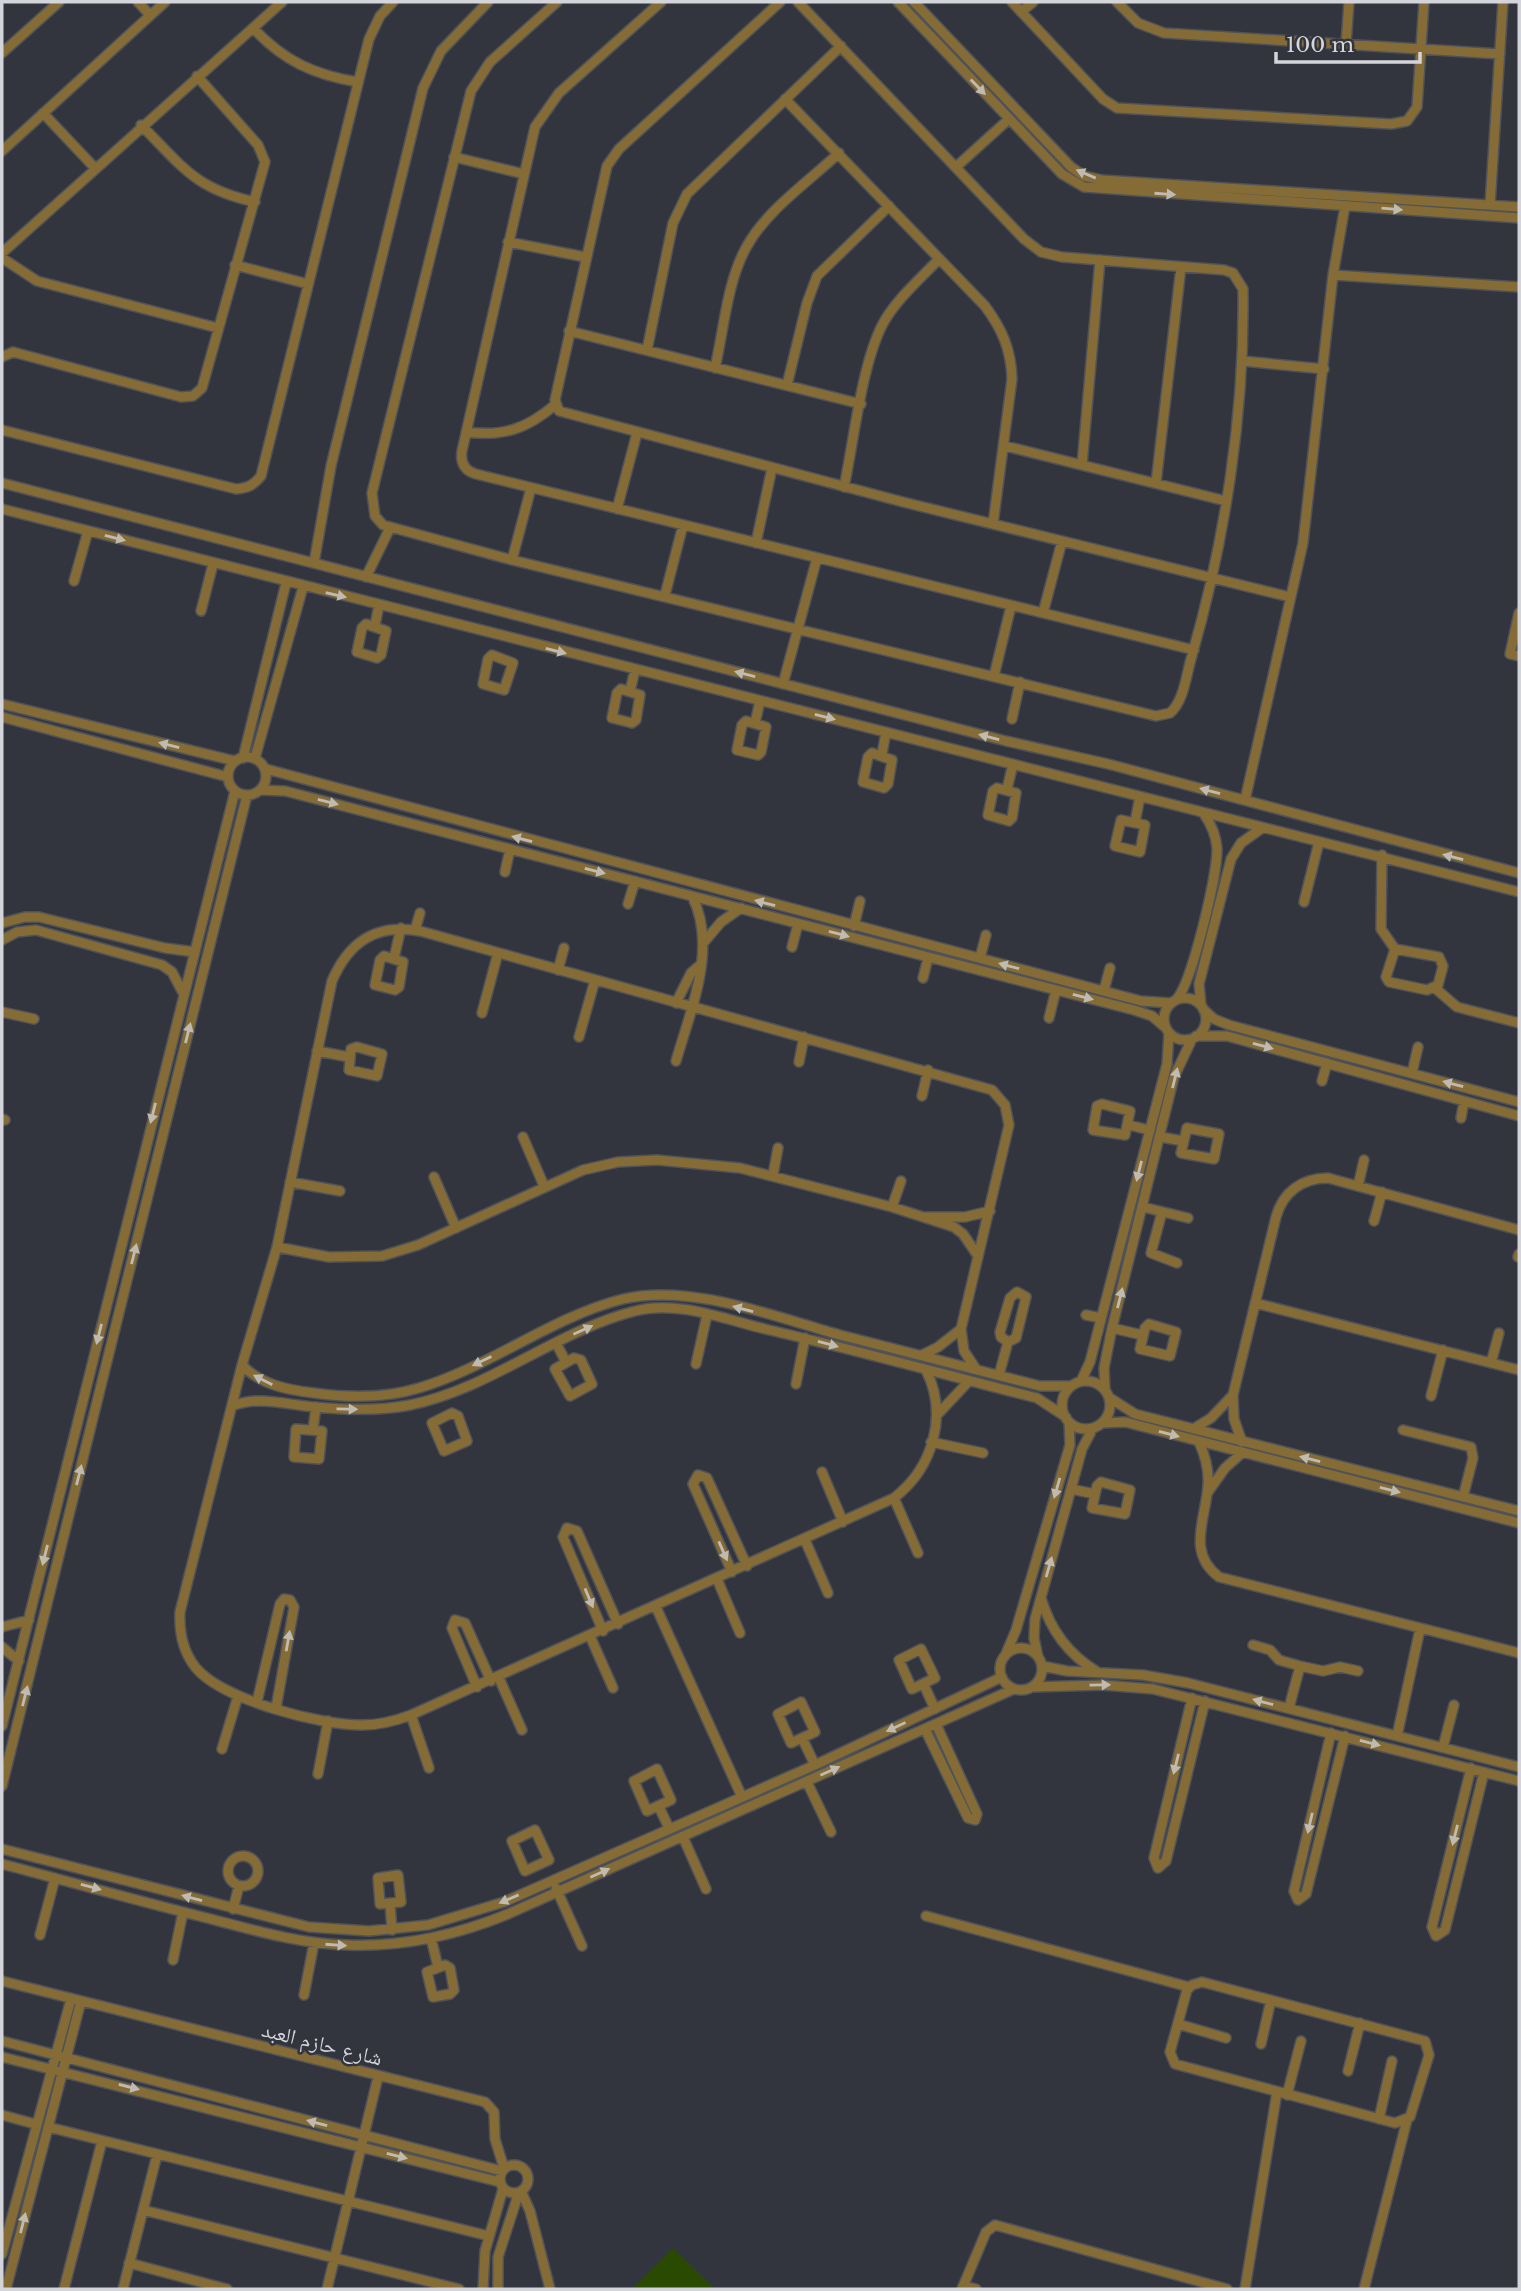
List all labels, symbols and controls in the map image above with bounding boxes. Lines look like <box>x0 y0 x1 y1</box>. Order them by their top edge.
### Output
scale bar <box>1276 21 1420 65</box>
text: 100 m <box>1286 32 1354 58</box>
one-way arrow <box>970 78 986 95</box>
one-way arrow <box>1075 168 1096 179</box>
one-way arrow <box>1154 189 1176 200</box>
one-way arrow <box>1381 204 1403 215</box>
one-way arrow <box>104 533 126 544</box>
one-way arrow <box>325 590 347 601</box>
one-way arrow <box>545 646 567 657</box>
one-way arrow <box>734 668 756 679</box>
one-way arrow <box>814 712 836 723</box>
one-way arrow <box>978 731 1000 742</box>
one-way arrow <box>158 739 180 750</box>
one-way arrow <box>1199 785 1221 796</box>
one-way arrow <box>317 797 339 808</box>
one-way arrow <box>510 833 532 844</box>
one-way arrow <box>1442 851 1464 862</box>
one-way arrow <box>585 866 607 877</box>
one-way arrow <box>754 897 776 908</box>
one-way arrow <box>829 930 850 940</box>
one-way arrow <box>998 960 1020 971</box>
one-way arrow <box>1072 992 1094 1003</box>
one-way arrow <box>183 1022 194 1044</box>
one-way arrow <box>1252 1041 1274 1052</box>
one-way arrow <box>1169 1066 1180 1088</box>
one-way arrow <box>1442 1078 1464 1089</box>
one-way arrow <box>147 1102 158 1124</box>
one-way arrow <box>1133 1160 1144 1182</box>
one-way arrow <box>129 1243 140 1265</box>
one-way arrow <box>1115 1287 1125 1308</box>
one-way arrow <box>732 1303 754 1314</box>
one-way arrow <box>93 1323 104 1345</box>
one-way arrow <box>573 1324 594 1335</box>
one-way arrow <box>817 1339 839 1350</box>
one-way arrow <box>472 1355 492 1366</box>
one-way arrow <box>253 1374 273 1385</box>
one-way arrow <box>337 1403 359 1415</box>
one-way arrow <box>1158 1429 1180 1440</box>
one-way arrow <box>1299 1453 1321 1464</box>
one-way arrow <box>74 1464 85 1486</box>
one-way arrow <box>1052 1478 1062 1499</box>
one-way arrow <box>1379 1485 1401 1496</box>
one-way arrow <box>717 1541 729 1561</box>
one-way arrow <box>39 1544 50 1566</box>
one-way arrow <box>1044 1556 1055 1578</box>
one-way arrow <box>584 1588 595 1609</box>
one-way arrow <box>283 1630 294 1652</box>
one-way arrow <box>1090 1679 1112 1691</box>
one-way arrow <box>19 1684 30 1706</box>
one-way arrow <box>1252 1696 1274 1707</box>
one-way arrow <box>886 1721 906 1733</box>
one-way arrow <box>1359 1738 1381 1749</box>
one-way arrow <box>1170 1753 1181 1775</box>
one-way arrow <box>820 1766 841 1777</box>
one-way arrow <box>1304 1812 1315 1834</box>
one-way arrow <box>1449 1824 1460 1846</box>
one-way arrow <box>590 1867 610 1879</box>
one-way arrow <box>81 1882 103 1893</box>
one-way arrow <box>181 1892 203 1903</box>
one-way arrow <box>499 1893 519 1905</box>
one-way arrow <box>326 1939 348 1950</box>
street label: شارع حازم العبد <box>259 2016 385 2072</box>
one-way arrow <box>118 2082 140 2093</box>
one-way arrow <box>306 2117 328 2128</box>
one-way arrow <box>386 2151 408 2162</box>
one-way arrow <box>18 2212 29 2234</box>

